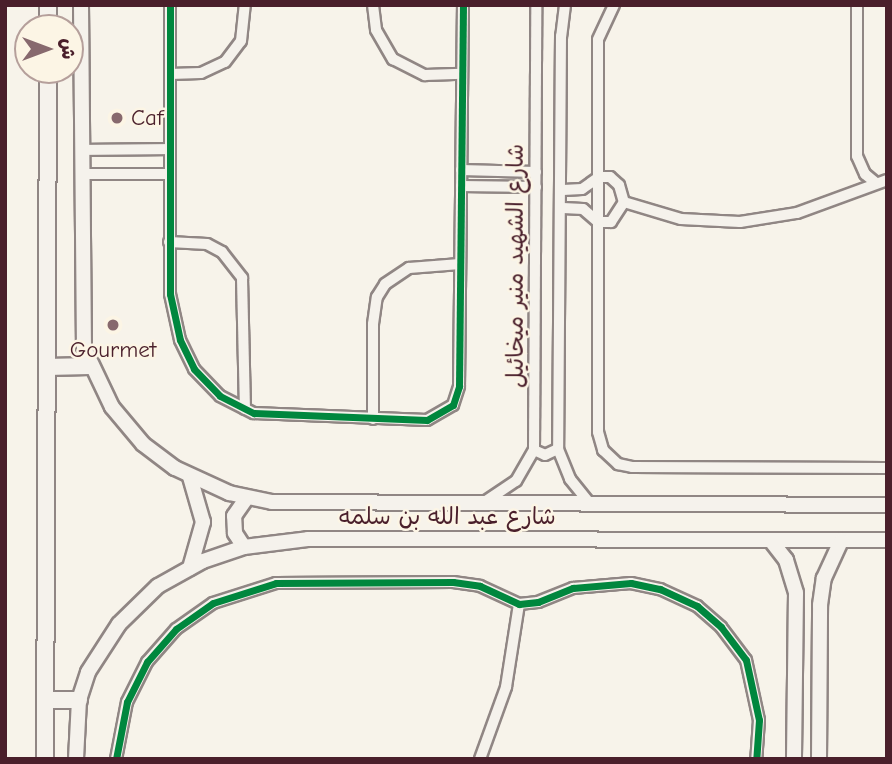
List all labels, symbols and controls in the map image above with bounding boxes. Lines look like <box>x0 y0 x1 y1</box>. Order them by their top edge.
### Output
north arrow <box>14 14 84 84</box>
text: ش <box>57 39 79 59</box>
place label: Caf <box>131 104 163 132</box>
marker: Caf <box>109 110 125 126</box>
street label: شارع الشهيد منير ميخائيل <box>502 144 530 388</box>
marker: Gourmet <box>105 317 121 333</box>
place label: Gourmet <box>70 336 156 364</box>
street label: شارع عبد الله بن سلمه <box>338 503 556 531</box>

